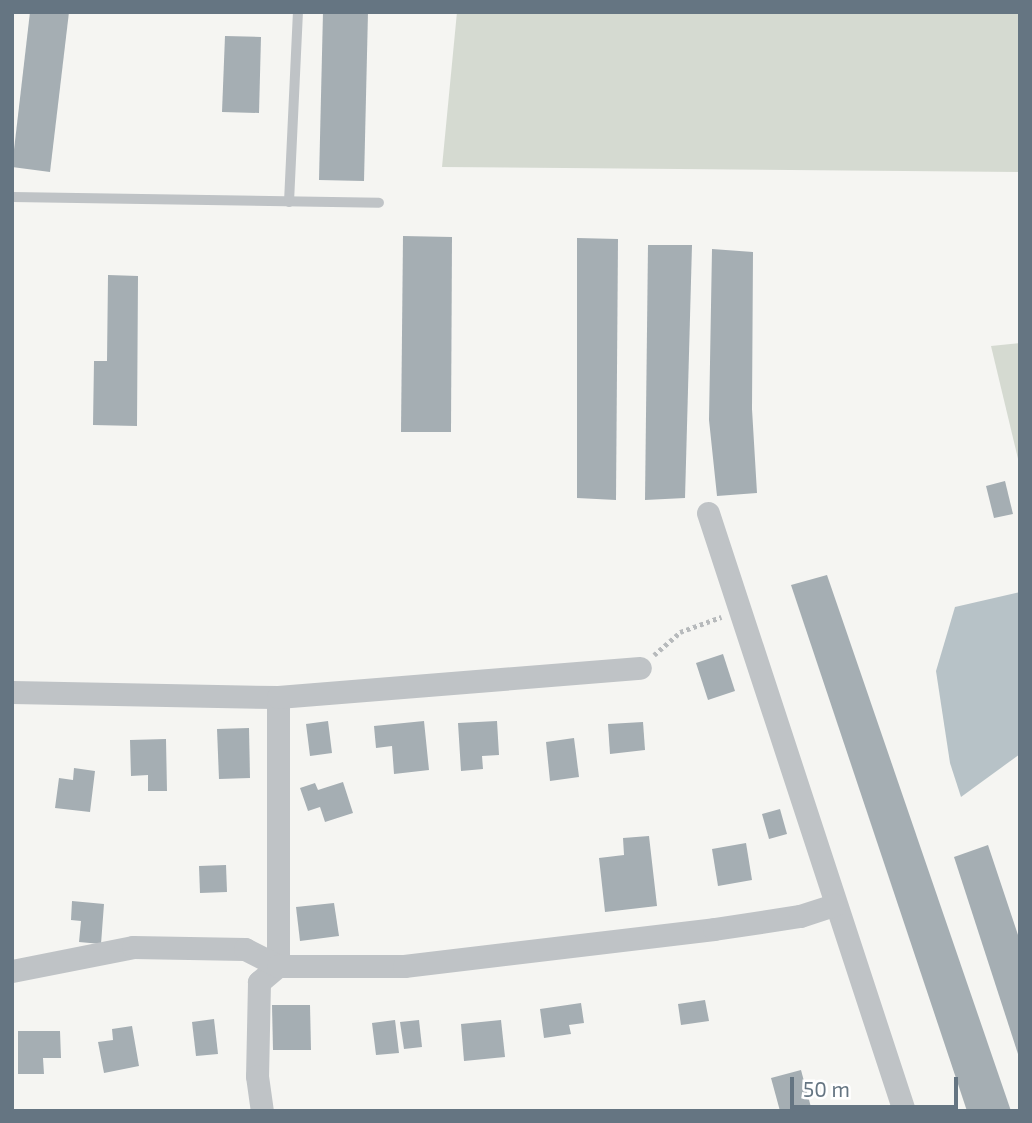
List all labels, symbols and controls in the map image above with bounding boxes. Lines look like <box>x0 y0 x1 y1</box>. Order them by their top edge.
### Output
scale bar <box>794 1064 962 1108</box>
text: 50 m <box>803 1076 850 1101</box>

